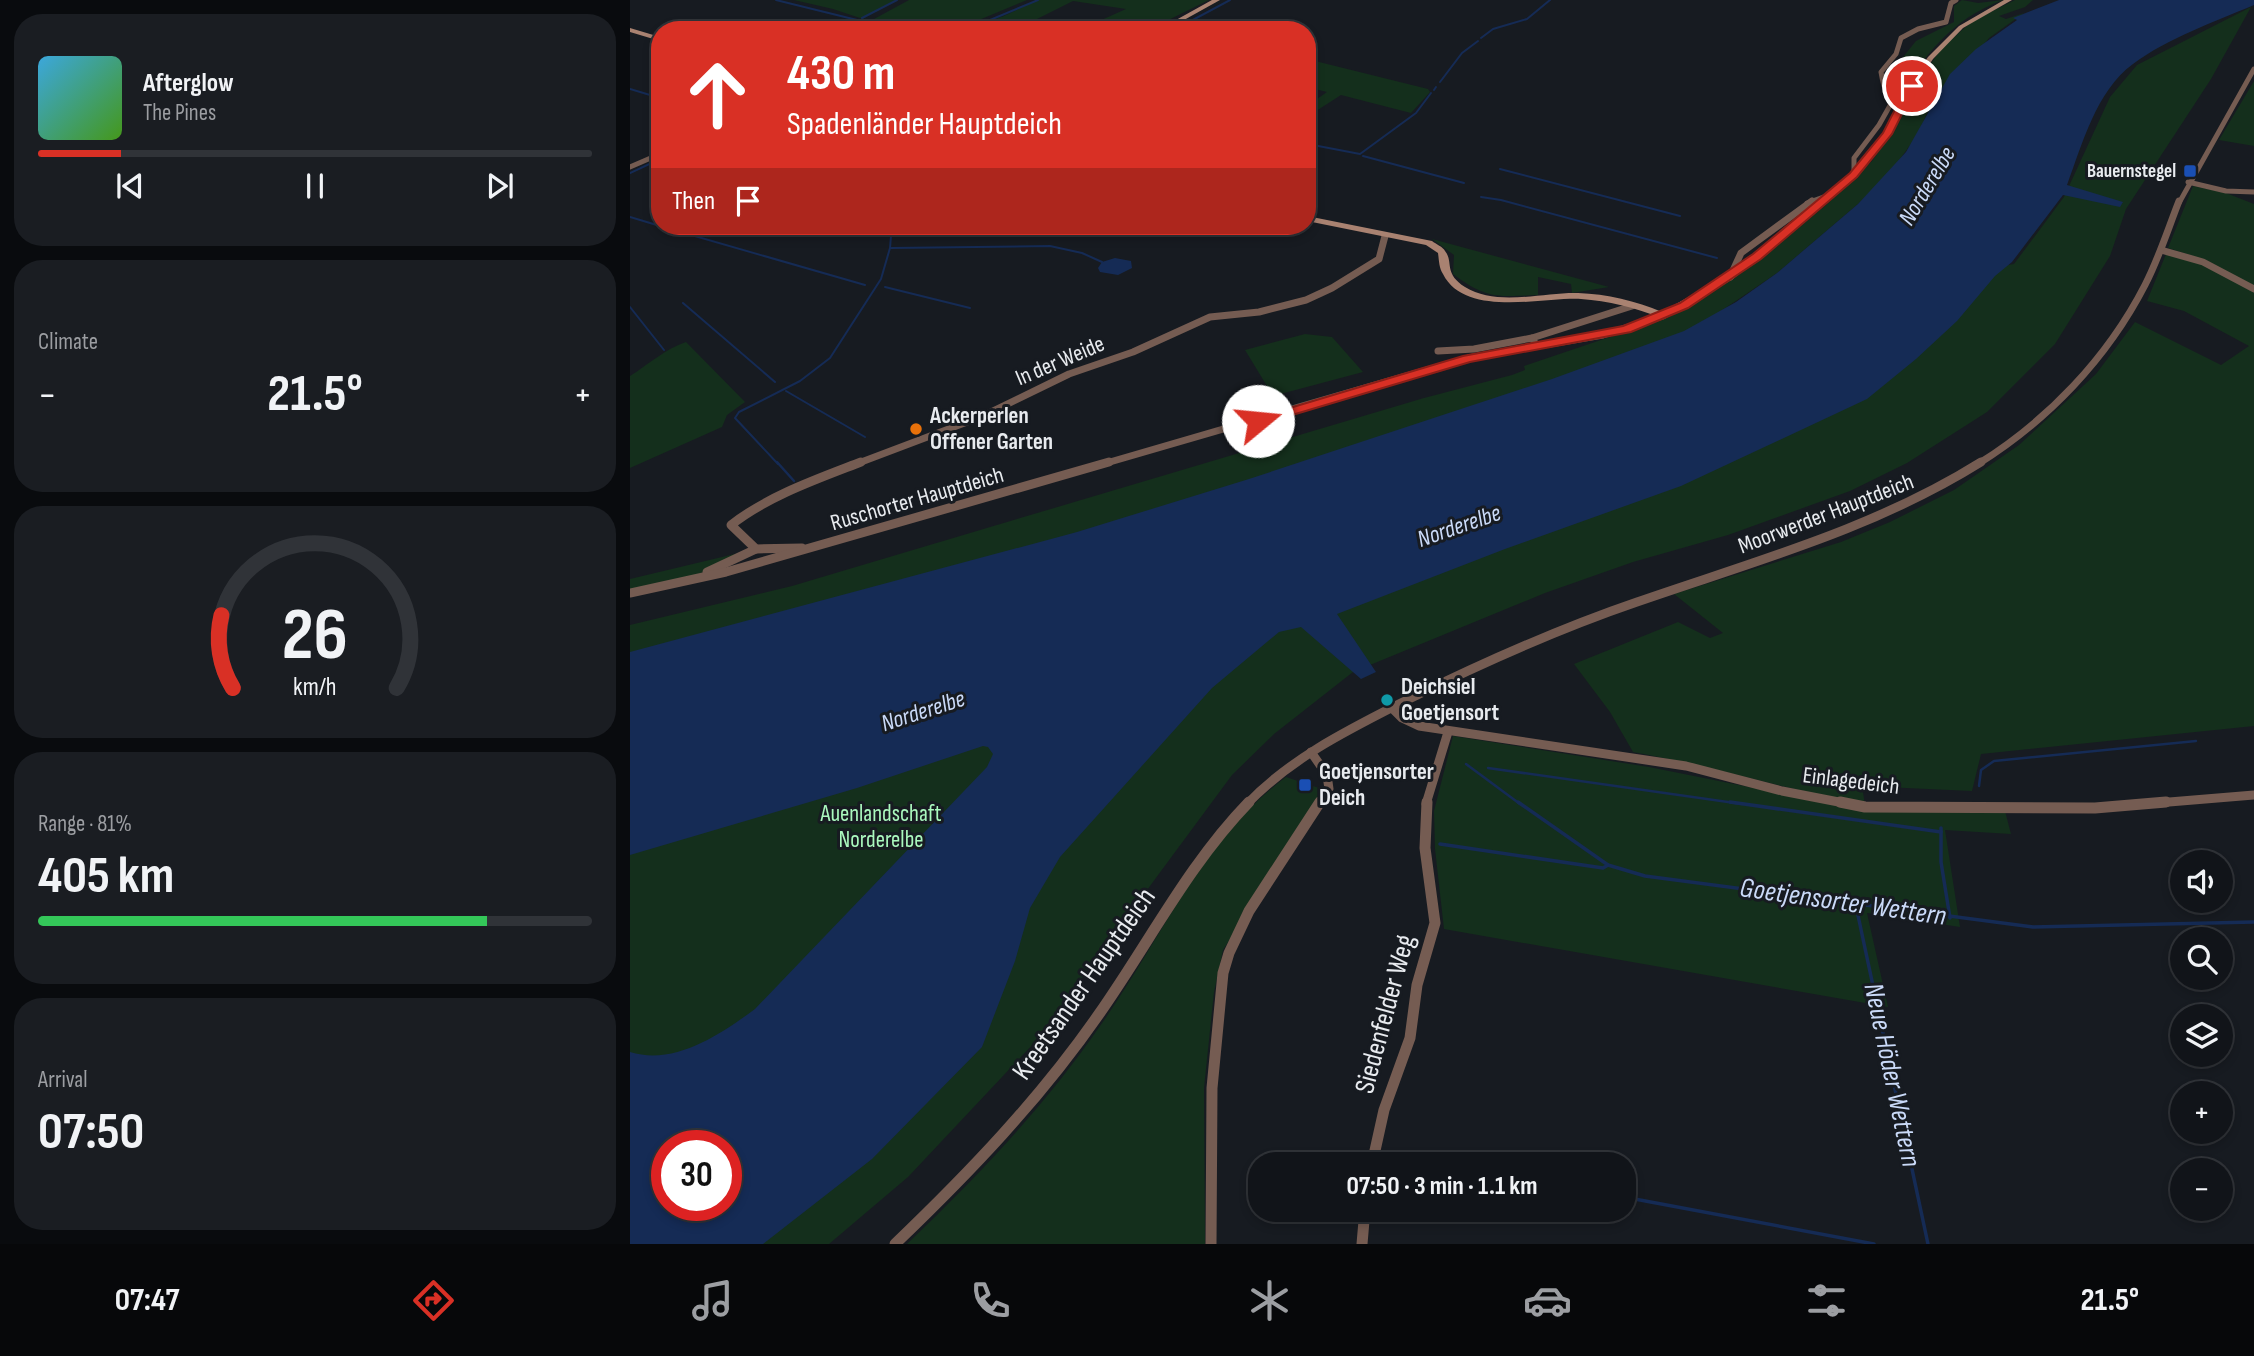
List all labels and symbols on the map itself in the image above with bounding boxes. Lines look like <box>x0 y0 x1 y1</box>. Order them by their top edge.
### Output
pin <box>1882 56 1942 116</box>
water label: Norderelbe <box>1892 141 1962 231</box>
place label: Bauernstegel <box>2087 160 2176 183</box>
marker: Bauernstegel <box>2182 163 2198 179</box>
street label: In der Weide <box>1011 330 1109 392</box>
position arrow <box>1221 384 1295 458</box>
place label: Ackerperlen Offener Garten <box>929 402 1053 456</box>
marker: Ackerperlen Offener Garten <box>908 421 924 437</box>
street label: Ruschorter Hauptdeich <box>827 461 1007 537</box>
street label: Moorwerder Hauptdeich <box>1734 468 1918 560</box>
water label: Norderelbe <box>1413 498 1505 554</box>
place label: Deichsiel Goetjensort <box>1401 673 1499 727</box>
water label: Norderelbe <box>877 684 969 738</box>
marker: Deichsiel Goetjensort <box>1379 692 1395 708</box>
place label: Goetjensorter Deich <box>1319 758 1434 812</box>
street label: Einlagedeich <box>1801 761 1901 801</box>
marker: Goetjensorter Deich <box>1297 777 1313 793</box>
park label: Auenlandschaft Norderelbe <box>820 800 941 854</box>
water label: Goetjensorter Wettern <box>1738 871 1949 933</box>
street label: Kreetsander Hauptdeich <box>1005 882 1163 1086</box>
street label: Siedenfelder Weg <box>1348 931 1422 1097</box>
water label: Neue Höder Wettern <box>1856 980 1928 1170</box>
speed limit sign: 30 <box>651 1130 742 1221</box>

